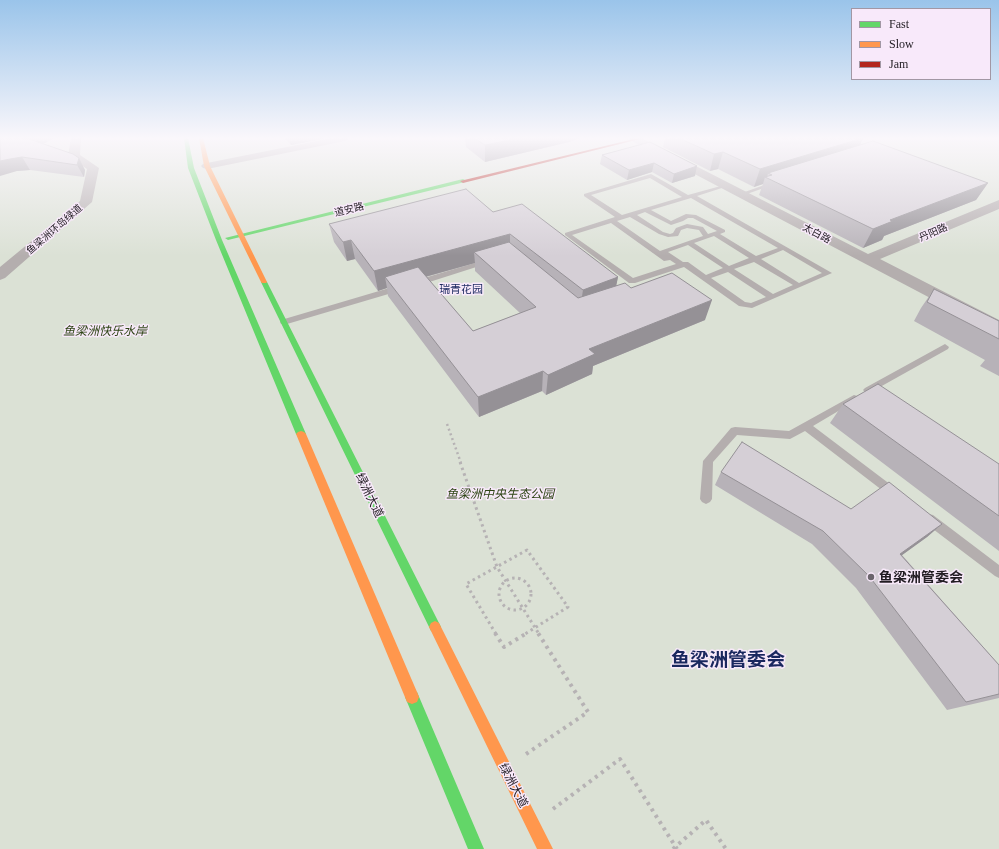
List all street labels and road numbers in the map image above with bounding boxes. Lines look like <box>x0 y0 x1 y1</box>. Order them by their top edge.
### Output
street label: 道安路 <box>333 200 365 218</box>
street label: 鱼梁洲环岛绿道 <box>24 202 84 256</box>
street label: 太白路 <box>801 221 833 245</box>
street label: 丹阳路 <box>917 221 949 243</box>
street label: 绿洲大道 <box>353 470 387 520</box>
street label: 绿洲大道 <box>497 760 531 810</box>

